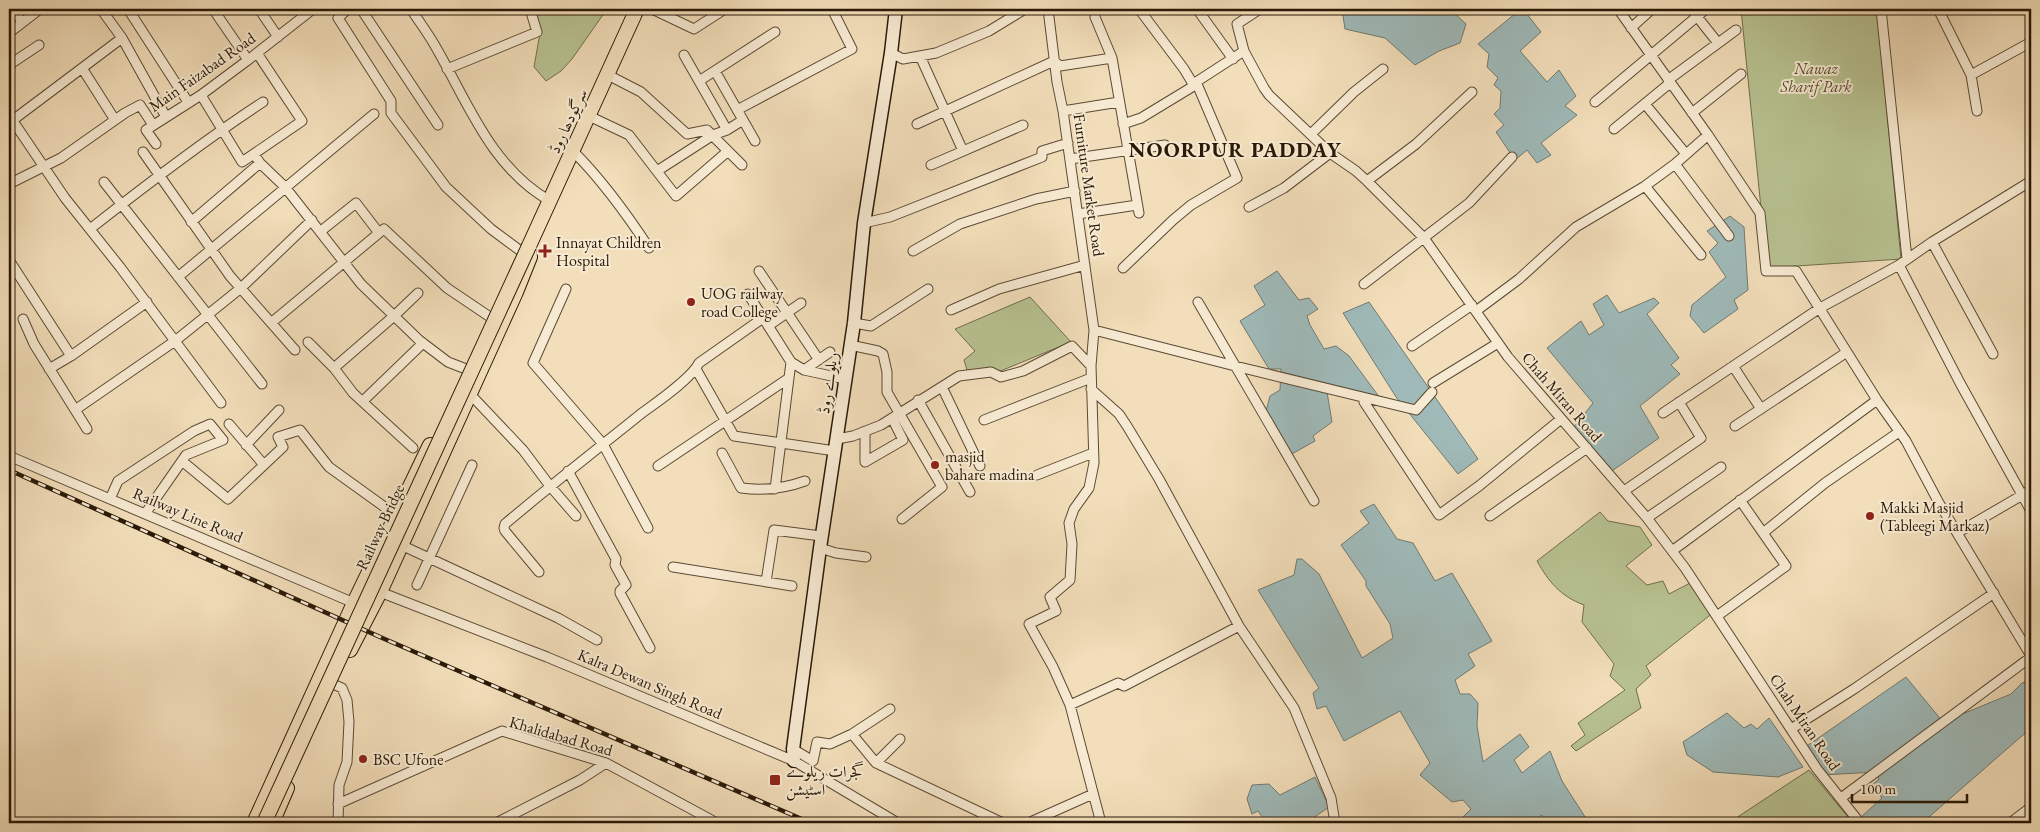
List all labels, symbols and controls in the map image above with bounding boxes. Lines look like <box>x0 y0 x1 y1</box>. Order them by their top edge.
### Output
street label: Main Faizabad Road <box>145 27 260 117</box>
park label: Nawaz Sharif Park <box>1779 58 1852 97</box>
street label: سرگودھا روڈ <box>544 85 592 157</box>
street label: Furniture Market Road <box>1069 112 1110 259</box>
district label: NOORPUR PADDAY <box>1128 136 1342 163</box>
place label: Innayat Children Hospital <box>556 232 662 271</box>
marker: Innayat Children Hospital <box>538 244 552 258</box>
place label: UOG railway road College <box>701 283 784 322</box>
marker: UOG railway road College <box>685 296 697 308</box>
street label: Chah Miran Road <box>1517 348 1607 447</box>
street label: ریلوے روڈ <box>813 351 843 415</box>
place label: masjid bahare madina <box>945 446 1035 485</box>
marker: masjid bahare madina <box>929 459 941 471</box>
street label: Railway Bridge <box>351 481 409 573</box>
street label: Railway Line Road <box>130 482 247 548</box>
place label: Makki Masjid (Tableegi Markaz) <box>1880 497 1989 536</box>
marker: Makki Masjid (Tableegi Markaz) <box>1864 510 1876 522</box>
street label: Kalra Dewan Singh Road <box>575 644 726 724</box>
street label: Chah Miran Road <box>1765 669 1846 775</box>
street label: Khalidabad Road <box>507 711 616 761</box>
place label: BSC Ufone <box>373 749 444 770</box>
marker: BSC Ufone <box>357 753 369 765</box>
place label: گجرات ریلوے اسٹیشن <box>786 761 864 801</box>
scale bar <box>1852 772 1968 804</box>
marker: گجرات ریلوے اسٹیشن <box>768 773 782 787</box>
text: 100 m <box>1860 779 1897 798</box>

